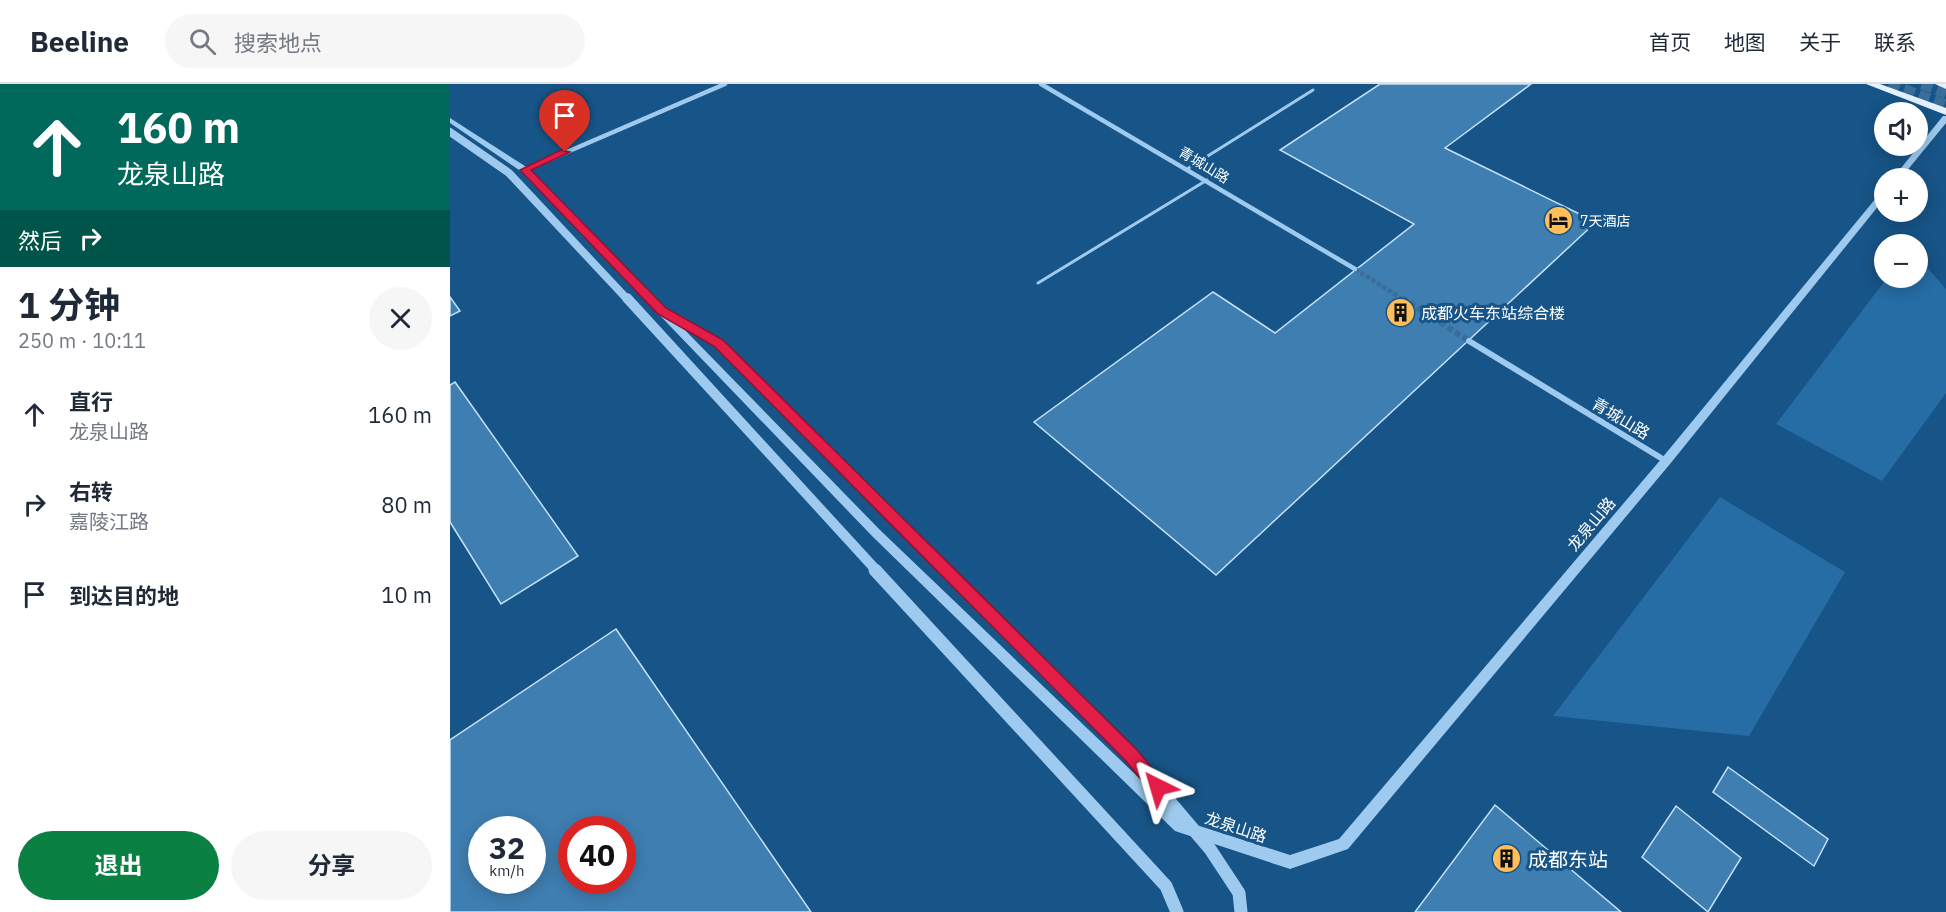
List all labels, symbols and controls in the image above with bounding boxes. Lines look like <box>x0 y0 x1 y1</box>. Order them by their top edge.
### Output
search box <box>165 14 585 68</box>
text: Beeline <box>30 23 129 60</box>
icon: search <box>186 25 219 58</box>
text: 搜索地点 <box>234 28 322 57</box>
text: 首页 <box>1649 28 1691 56</box>
text: 地图 <box>1724 28 1766 56</box>
text: 关于 <box>1799 28 1841 56</box>
text: 联系 <box>1874 28 1916 56</box>
pin <box>539 90 590 152</box>
icon: arrive <box>548 99 581 132</box>
text: 160 m <box>117 100 240 155</box>
map controls <box>1874 102 1928 288</box>
button: sound <box>1874 102 1928 156</box>
icon: ahead <box>18 108 96 186</box>
street label: 青城山路 <box>1175 143 1233 187</box>
text: 龙泉山路 <box>117 156 225 191</box>
button: + <box>1874 168 1928 222</box>
hotel icon: 7天酒店 <box>1543 205 1575 237</box>
place label: 7天酒店 <box>1580 212 1630 230</box>
icon: right <box>74 222 107 255</box>
text: 然后 <box>18 226 62 255</box>
button: − <box>1874 234 1928 288</box>
text: 1 分钟 <box>18 281 120 328</box>
button: close <box>369 287 432 350</box>
building icon: 成都火车东站综合楼 <box>1384 297 1416 329</box>
place label: 成都火车东站综合楼 <box>1421 303 1565 323</box>
text: 250 m · 10:11 <box>18 327 146 354</box>
text: 直行 <box>69 387 113 416</box>
street label: 青城山路 <box>1588 393 1654 443</box>
icon: ahead <box>18 398 51 431</box>
text: 160 m <box>368 400 432 429</box>
text: 龙泉山路 <box>69 418 149 445</box>
text: 右转 <box>69 477 113 506</box>
icon: right <box>18 488 51 521</box>
text: 80 m <box>381 490 432 519</box>
street label: 龙泉山路 <box>1563 493 1619 555</box>
text: 嘉陵江路 <box>69 508 149 535</box>
icon: arrive <box>18 578 51 611</box>
text: 10 m <box>381 580 432 609</box>
text: 到达目的地 <box>69 581 179 610</box>
position arrow <box>1126 755 1190 819</box>
street label: 龙泉山路 <box>1202 808 1270 846</box>
speed limit sign: 40 <box>558 816 636 894</box>
text: 32 <box>489 828 525 867</box>
button: 退出 <box>18 831 219 900</box>
button: 分享 <box>231 831 432 900</box>
building icon: 成都东站 <box>1491 843 1523 875</box>
place label: 成都东站 <box>1528 846 1608 873</box>
text: km/h <box>489 861 525 880</box>

